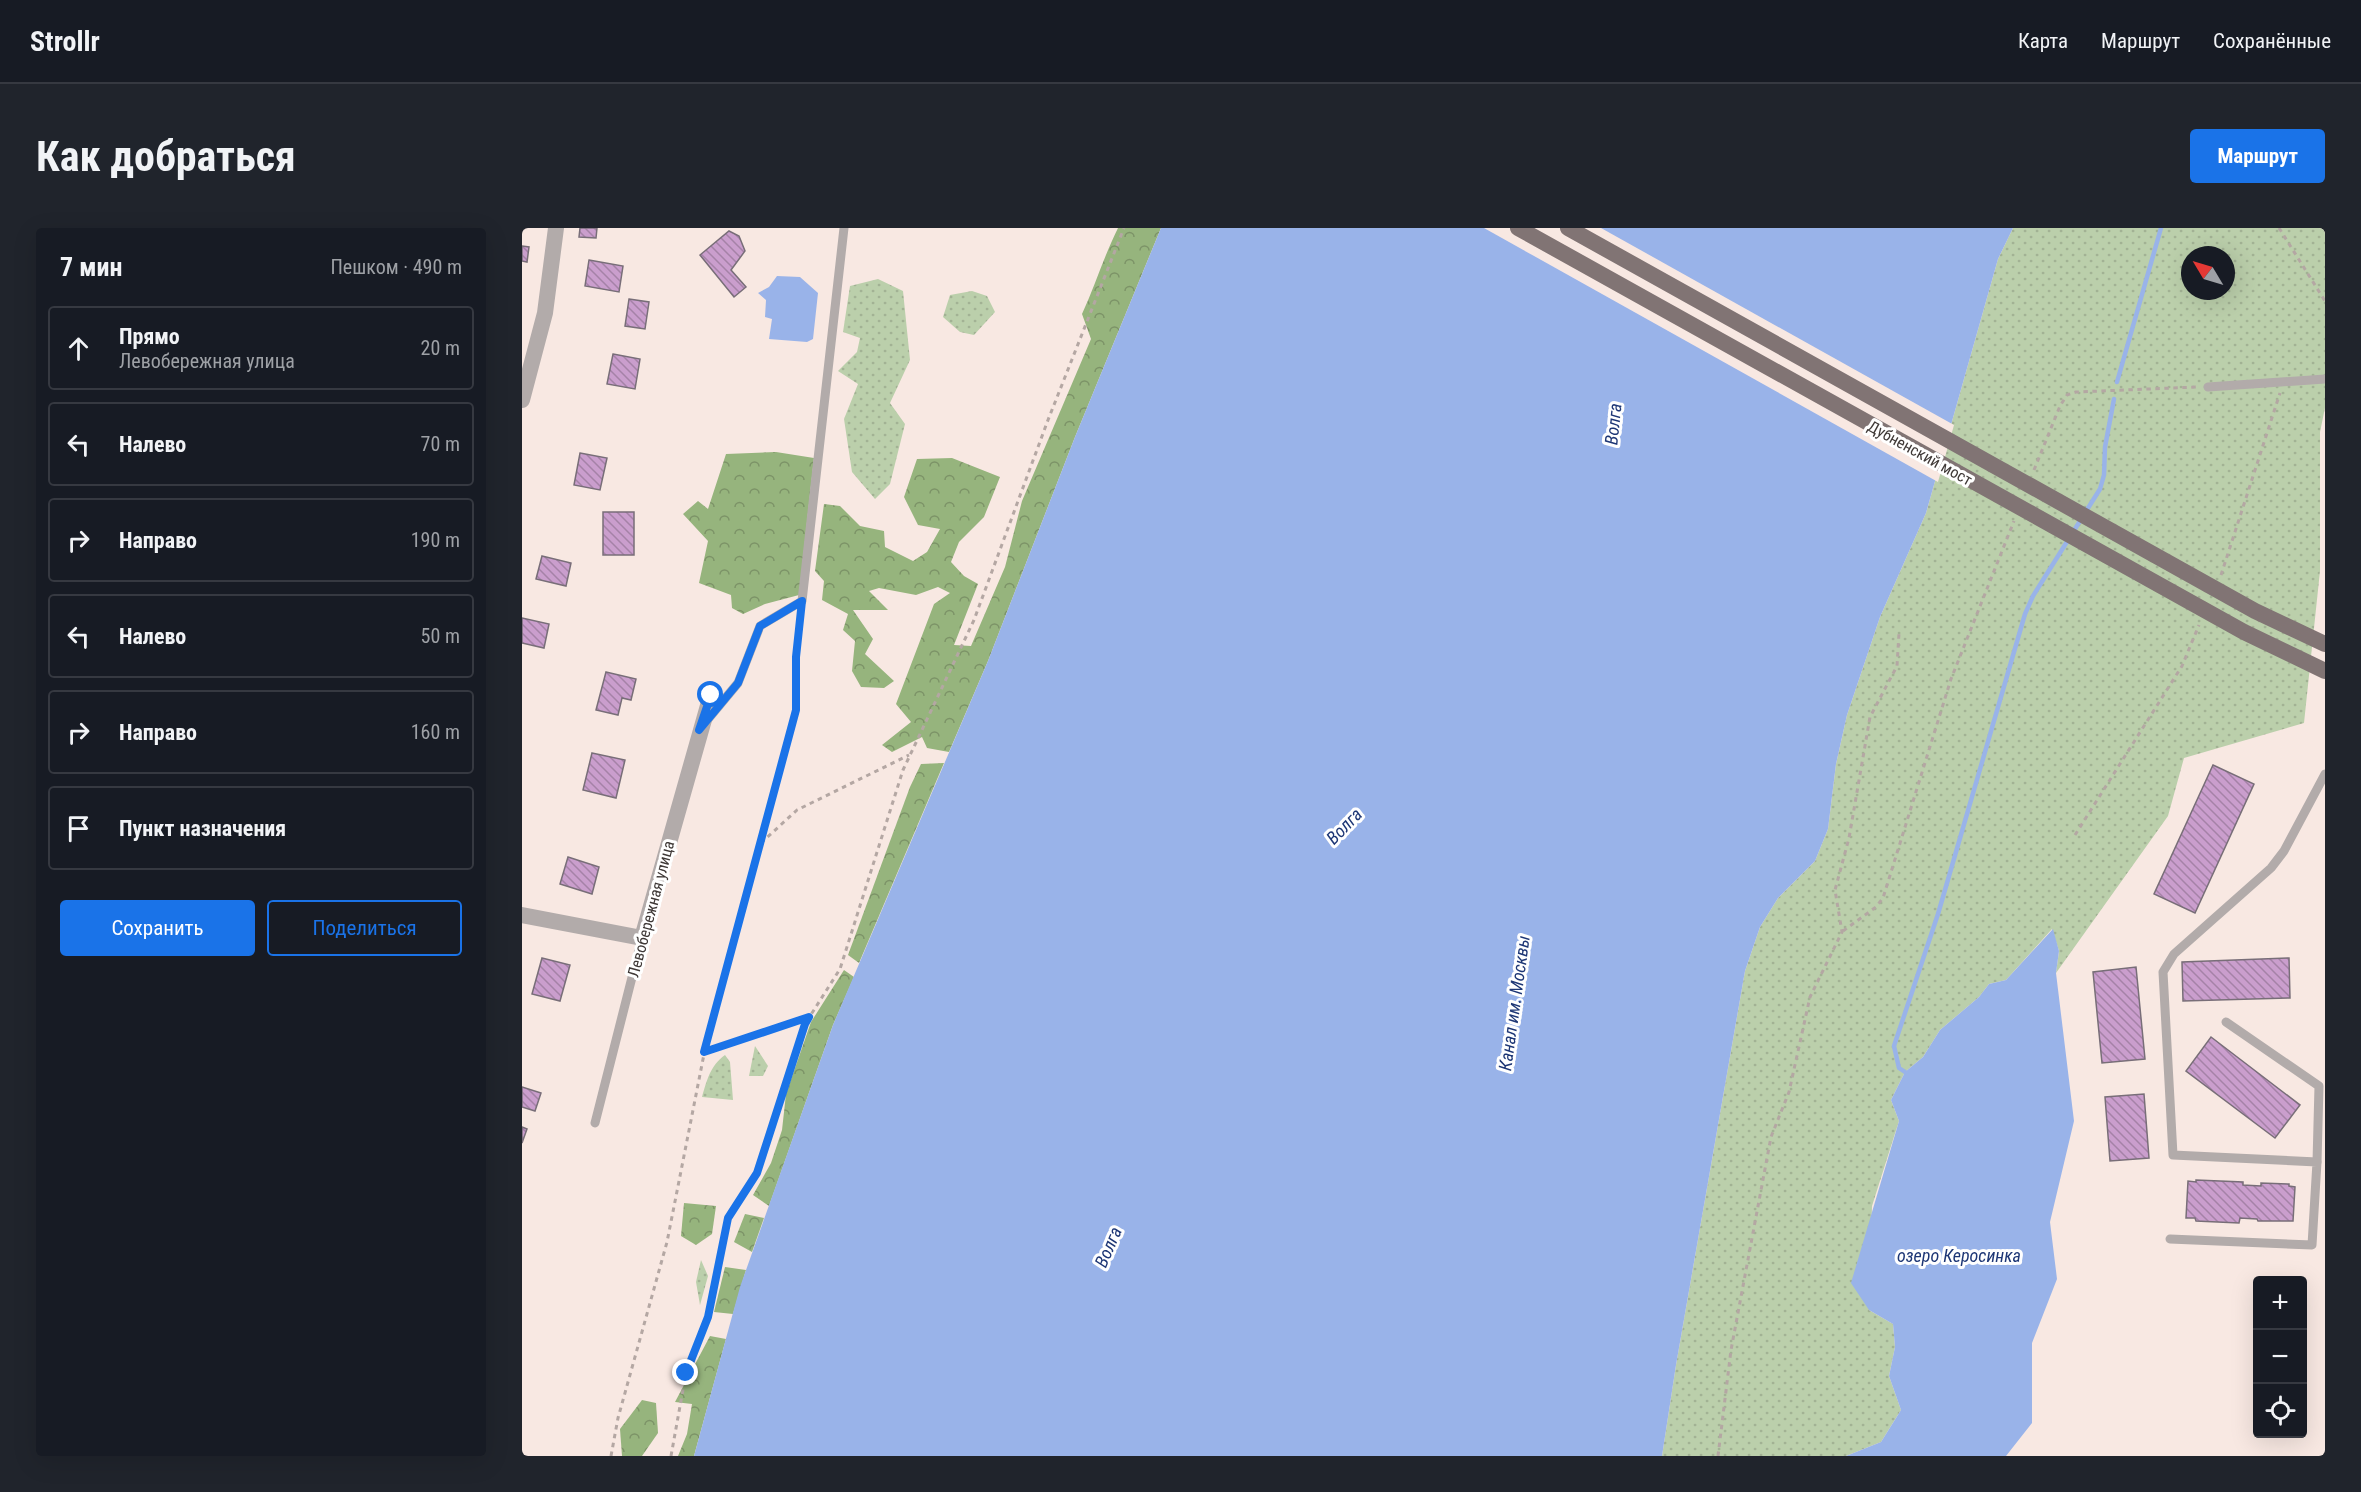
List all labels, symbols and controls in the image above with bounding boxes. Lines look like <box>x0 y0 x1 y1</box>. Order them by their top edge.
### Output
text: Strollr <box>30 25 100 58</box>
text: Карта <box>2018 29 2068 53</box>
text: Маршрут <box>2101 29 2180 53</box>
text: Сохранённые <box>2213 29 2331 53</box>
button: Маршрут <box>2190 129 2325 183</box>
text: Как добраться <box>36 132 296 181</box>
north arrow <box>2181 246 2235 300</box>
text: 7 мин <box>60 252 122 282</box>
text: Пешком · 490 m <box>330 255 462 279</box>
text: Прямо <box>119 324 180 349</box>
icon: ahead <box>62 332 95 365</box>
text: 20 m <box>421 336 460 360</box>
text: Левобережная улица <box>119 349 295 373</box>
water label: Волга <box>1600 402 1626 446</box>
street label: Дубненский мост <box>1865 417 1976 490</box>
icon: left <box>62 428 95 461</box>
text: Налево <box>119 432 186 457</box>
text: 70 m <box>421 432 460 456</box>
icon: right <box>62 524 95 557</box>
text: Направо <box>119 528 197 553</box>
text: 190 m <box>411 528 460 552</box>
icon: left <box>62 620 95 653</box>
text: Налево <box>119 624 186 649</box>
text: 50 m <box>421 624 460 648</box>
route start <box>697 681 723 707</box>
icon: right <box>62 716 95 749</box>
text: Направо <box>119 720 197 745</box>
text: 160 m <box>411 720 460 744</box>
water label: Волга <box>1322 804 1366 848</box>
icon: arrive <box>62 812 95 845</box>
text: Пункт назначения <box>119 816 286 841</box>
street label: Левобережная улица <box>624 839 678 979</box>
button: Сохранить <box>60 900 255 956</box>
button: Поделиться <box>267 900 462 956</box>
water label: Канал им. Москвы <box>1494 934 1534 1072</box>
water label: Волга <box>1090 1224 1126 1270</box>
water label: озеро Керосинка <box>1897 1245 2021 1266</box>
map controls <box>2253 1276 2307 1438</box>
button: + <box>2253 1276 2307 1330</box>
button: − <box>2253 1330 2307 1384</box>
route end <box>672 1359 698 1385</box>
button: locate <box>2253 1384 2307 1438</box>

